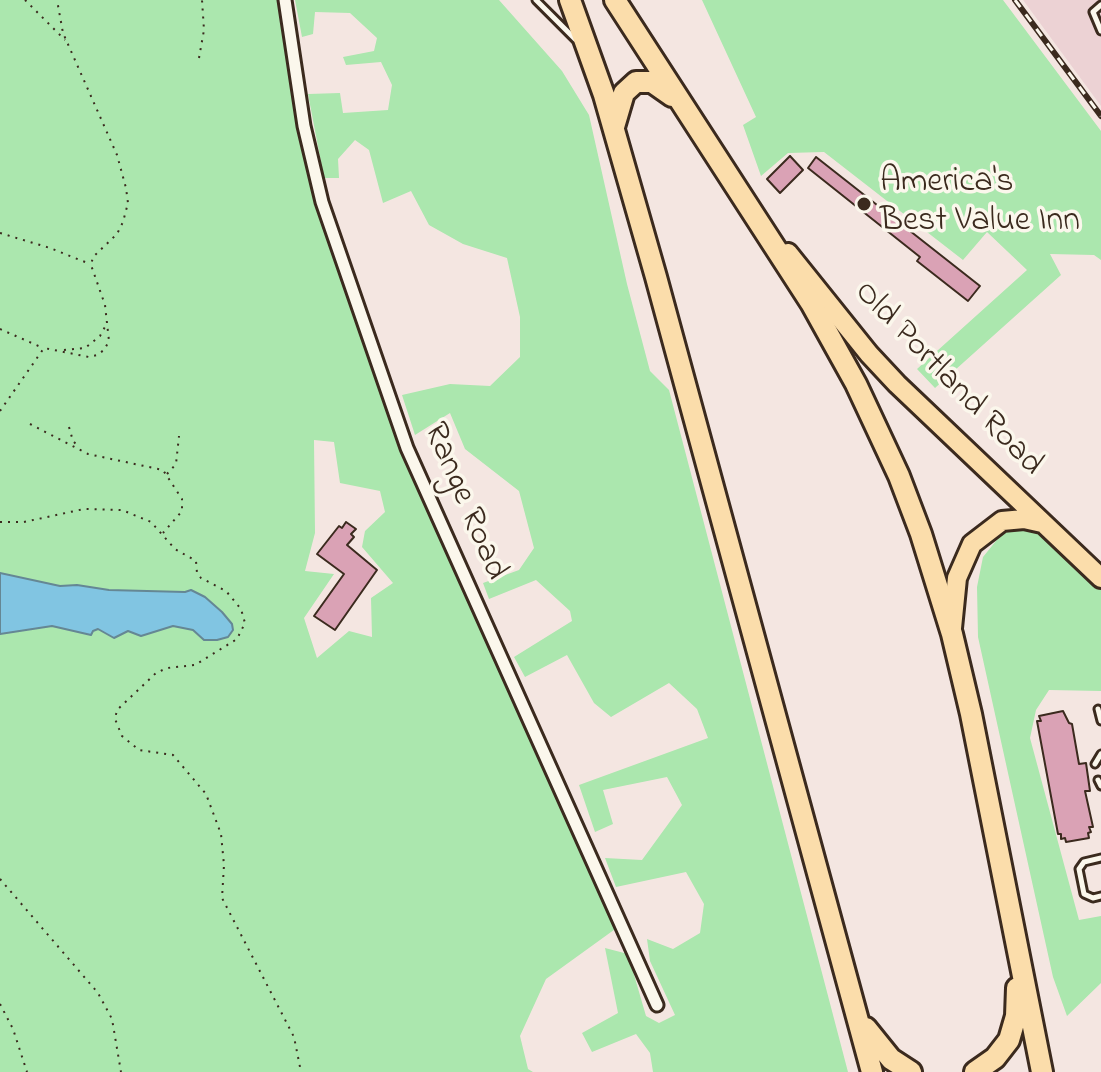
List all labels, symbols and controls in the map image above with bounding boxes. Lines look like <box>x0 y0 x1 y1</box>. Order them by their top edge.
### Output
place label: America's Best Value Inn <box>880 164 1080 244</box>
marker: America's Best Value Inn <box>855 195 873 213</box>
street label: Old Portland Road <box>844 274 1050 486</box>
street label: Range Road <box>412 417 514 587</box>

